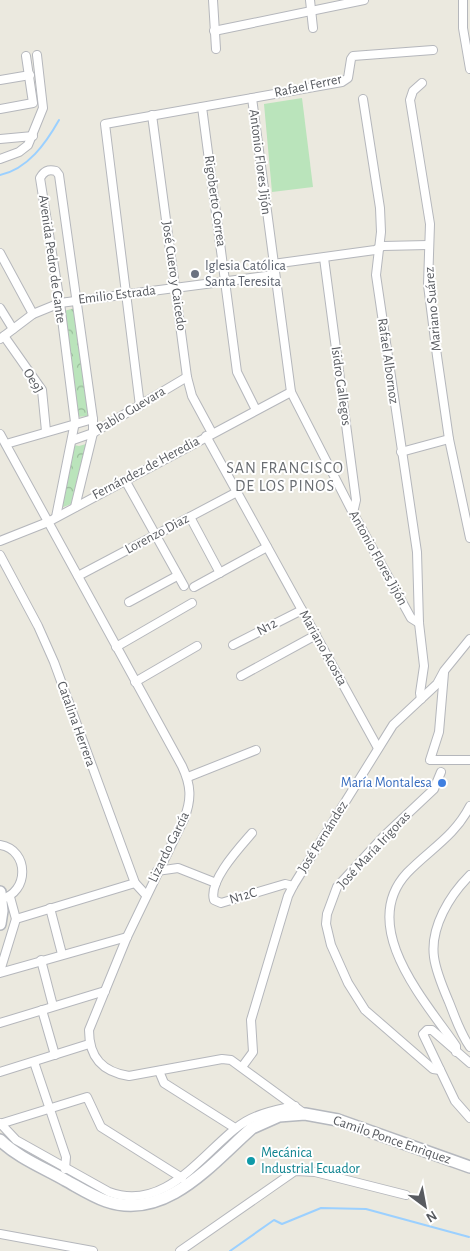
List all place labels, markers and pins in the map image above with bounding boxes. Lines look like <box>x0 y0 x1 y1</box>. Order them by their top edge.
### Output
place label: Iglesia Católica Santa Teresita <box>205 259 286 289</box>
marker: Iglesia Católica Santa Teresita <box>189 268 201 280</box>
place label: María Montalesa <box>341 776 433 790</box>
marker: María Montalesa <box>436 777 448 789</box>
place label: Mecánica Industrial Ecuador <box>261 1146 360 1176</box>
marker: Mecánica Industrial Ecuador <box>245 1155 257 1167</box>

